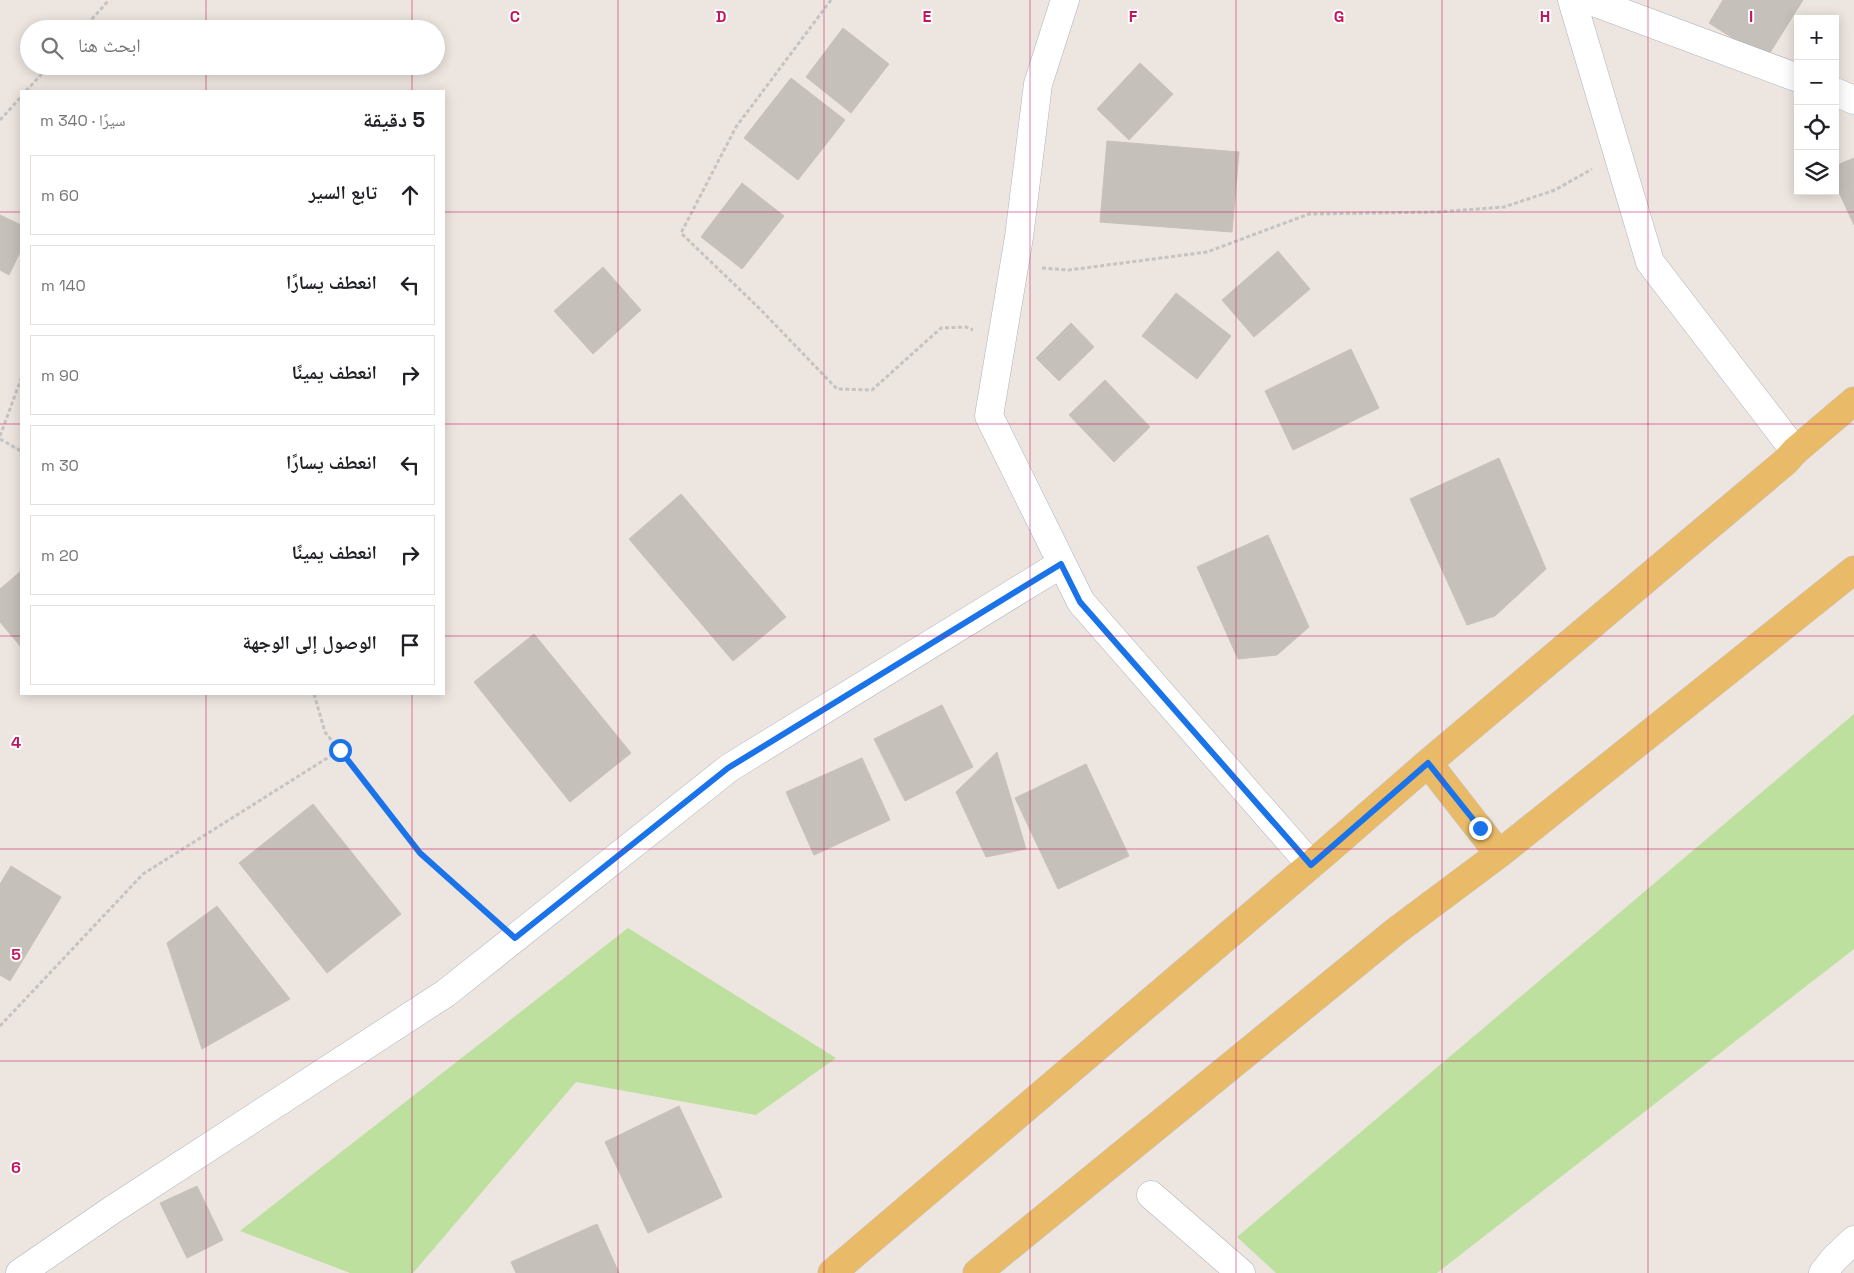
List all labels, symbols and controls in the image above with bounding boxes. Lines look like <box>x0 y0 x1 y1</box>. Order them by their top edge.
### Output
text: C <box>510 6 520 27</box>
text: D <box>716 6 726 27</box>
text: E <box>923 6 932 27</box>
text: F <box>1129 6 1138 27</box>
text: G <box>1334 6 1344 27</box>
text: H <box>1540 6 1550 27</box>
text: I <box>1749 6 1753 27</box>
map controls <box>1794 15 1839 195</box>
button: + <box>1794 15 1839 60</box>
search box <box>20 20 445 75</box>
text: ابحث هنا <box>78 33 141 58</box>
icon: search <box>38 34 66 62</box>
button: − <box>1794 60 1839 105</box>
button: locate <box>1794 105 1839 150</box>
text: 5 دقيقة <box>363 106 425 133</box>
text: سيرًا · 340 m <box>40 110 126 131</box>
button: layers <box>1794 150 1839 195</box>
text: تابع السير <box>309 180 377 205</box>
icon: ahead <box>396 181 424 209</box>
text: 60 m <box>41 185 79 206</box>
text: انعطف يسارًا <box>286 270 377 295</box>
icon: left <box>396 271 424 299</box>
text: 140 m <box>41 275 86 296</box>
text: انعطف يمينًا <box>292 360 377 385</box>
icon: right <box>396 361 424 389</box>
text: 90 m <box>41 365 79 386</box>
text: انعطف يسارًا <box>286 450 377 475</box>
icon: left <box>396 451 424 479</box>
text: 30 m <box>41 455 79 476</box>
text: انعطف يمينًا <box>292 540 377 565</box>
icon: right <box>396 541 424 569</box>
text: 20 m <box>41 545 79 566</box>
text: الوصول إلى الوجهة <box>242 630 377 655</box>
icon: arrive <box>396 631 424 659</box>
text: 4 <box>11 732 21 753</box>
route start <box>329 739 352 762</box>
route end <box>1469 817 1492 840</box>
text: 5 <box>11 944 21 965</box>
text: 6 <box>11 1157 21 1178</box>

